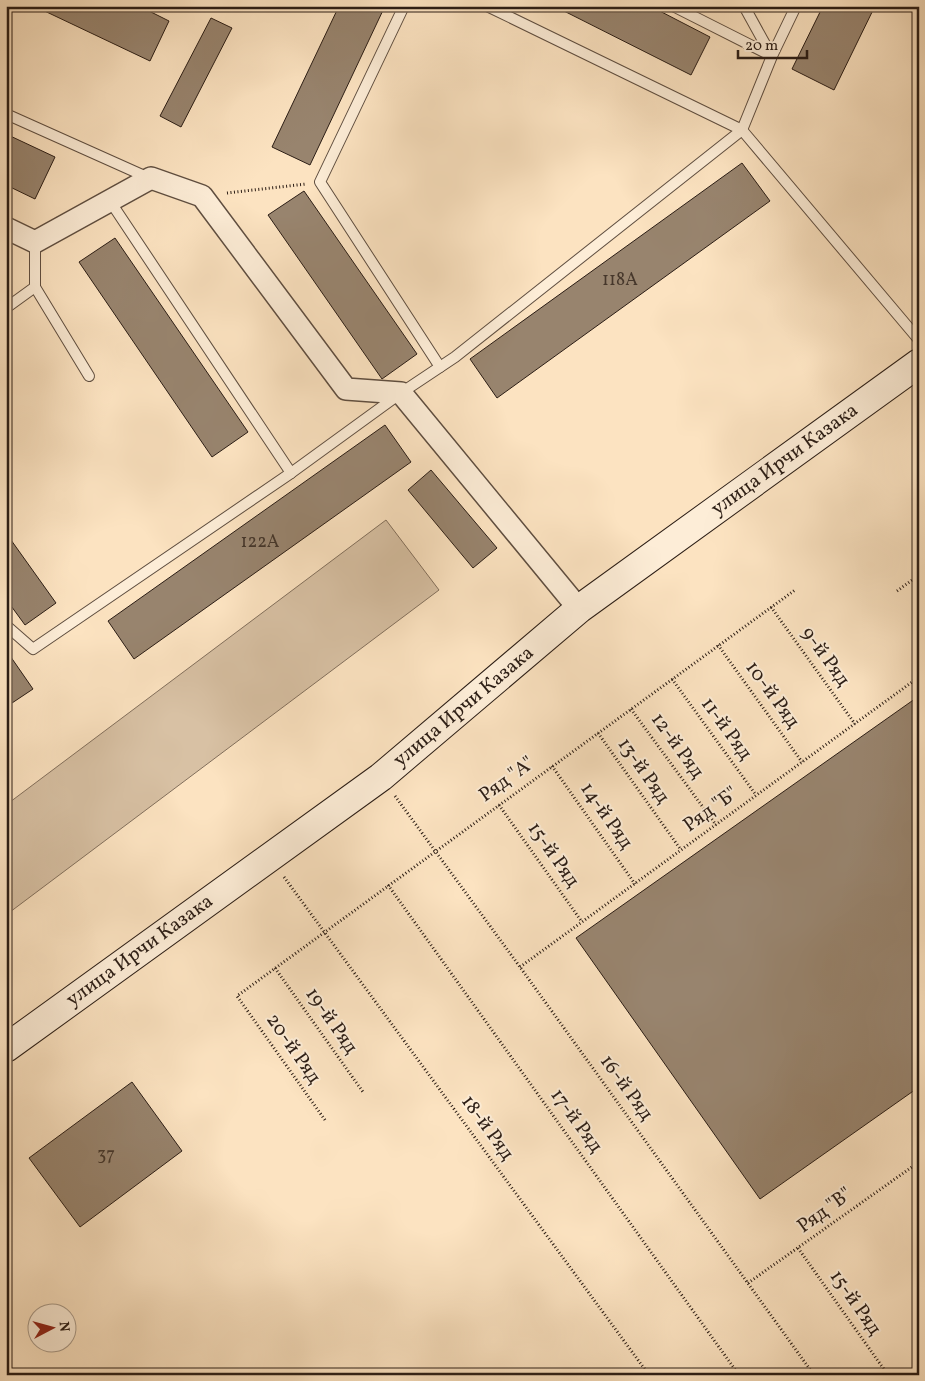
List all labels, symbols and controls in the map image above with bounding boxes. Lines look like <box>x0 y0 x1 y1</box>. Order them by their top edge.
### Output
scale bar <box>738 28 806 60</box>
text: 20 m <box>745 36 778 57</box>
house number: 118А <box>602 268 638 293</box>
street label: улица Ирчи Казака <box>706 397 864 523</box>
house number: 122А <box>241 530 280 555</box>
street label: 9-й Ряд <box>794 621 856 693</box>
street label: улица Ирчи Казака <box>388 640 540 774</box>
street label: 10-й Ряд <box>738 655 806 735</box>
street label: 11-й Ряд <box>694 692 758 766</box>
street label: 12-й Ряд <box>644 707 710 785</box>
street label: 13-й Ряд <box>610 732 676 810</box>
street label: Ряд "А" <box>474 750 540 810</box>
street label: 14-й Ряд <box>573 777 639 855</box>
street label: Ряд "Б" <box>678 781 744 839</box>
street label: 15-й Ряд <box>520 817 586 893</box>
street label: улица Ирчи Казака <box>61 888 219 1014</box>
street label: 19-й Ряд <box>298 982 364 1060</box>
street label: 20-й Ряд <box>259 1008 327 1090</box>
street label: 16-й Ряд <box>593 1049 659 1127</box>
street label: 17-й Ряд <box>543 1083 609 1159</box>
street label: 18-й Ряд <box>454 1089 520 1167</box>
house number: 37 <box>97 1143 115 1168</box>
street label: Ряд "В" <box>792 1181 858 1241</box>
street label: 15-й Ряд <box>822 1265 888 1341</box>
north arrow <box>28 1304 78 1354</box>
text: N <box>53 1321 73 1333</box>

